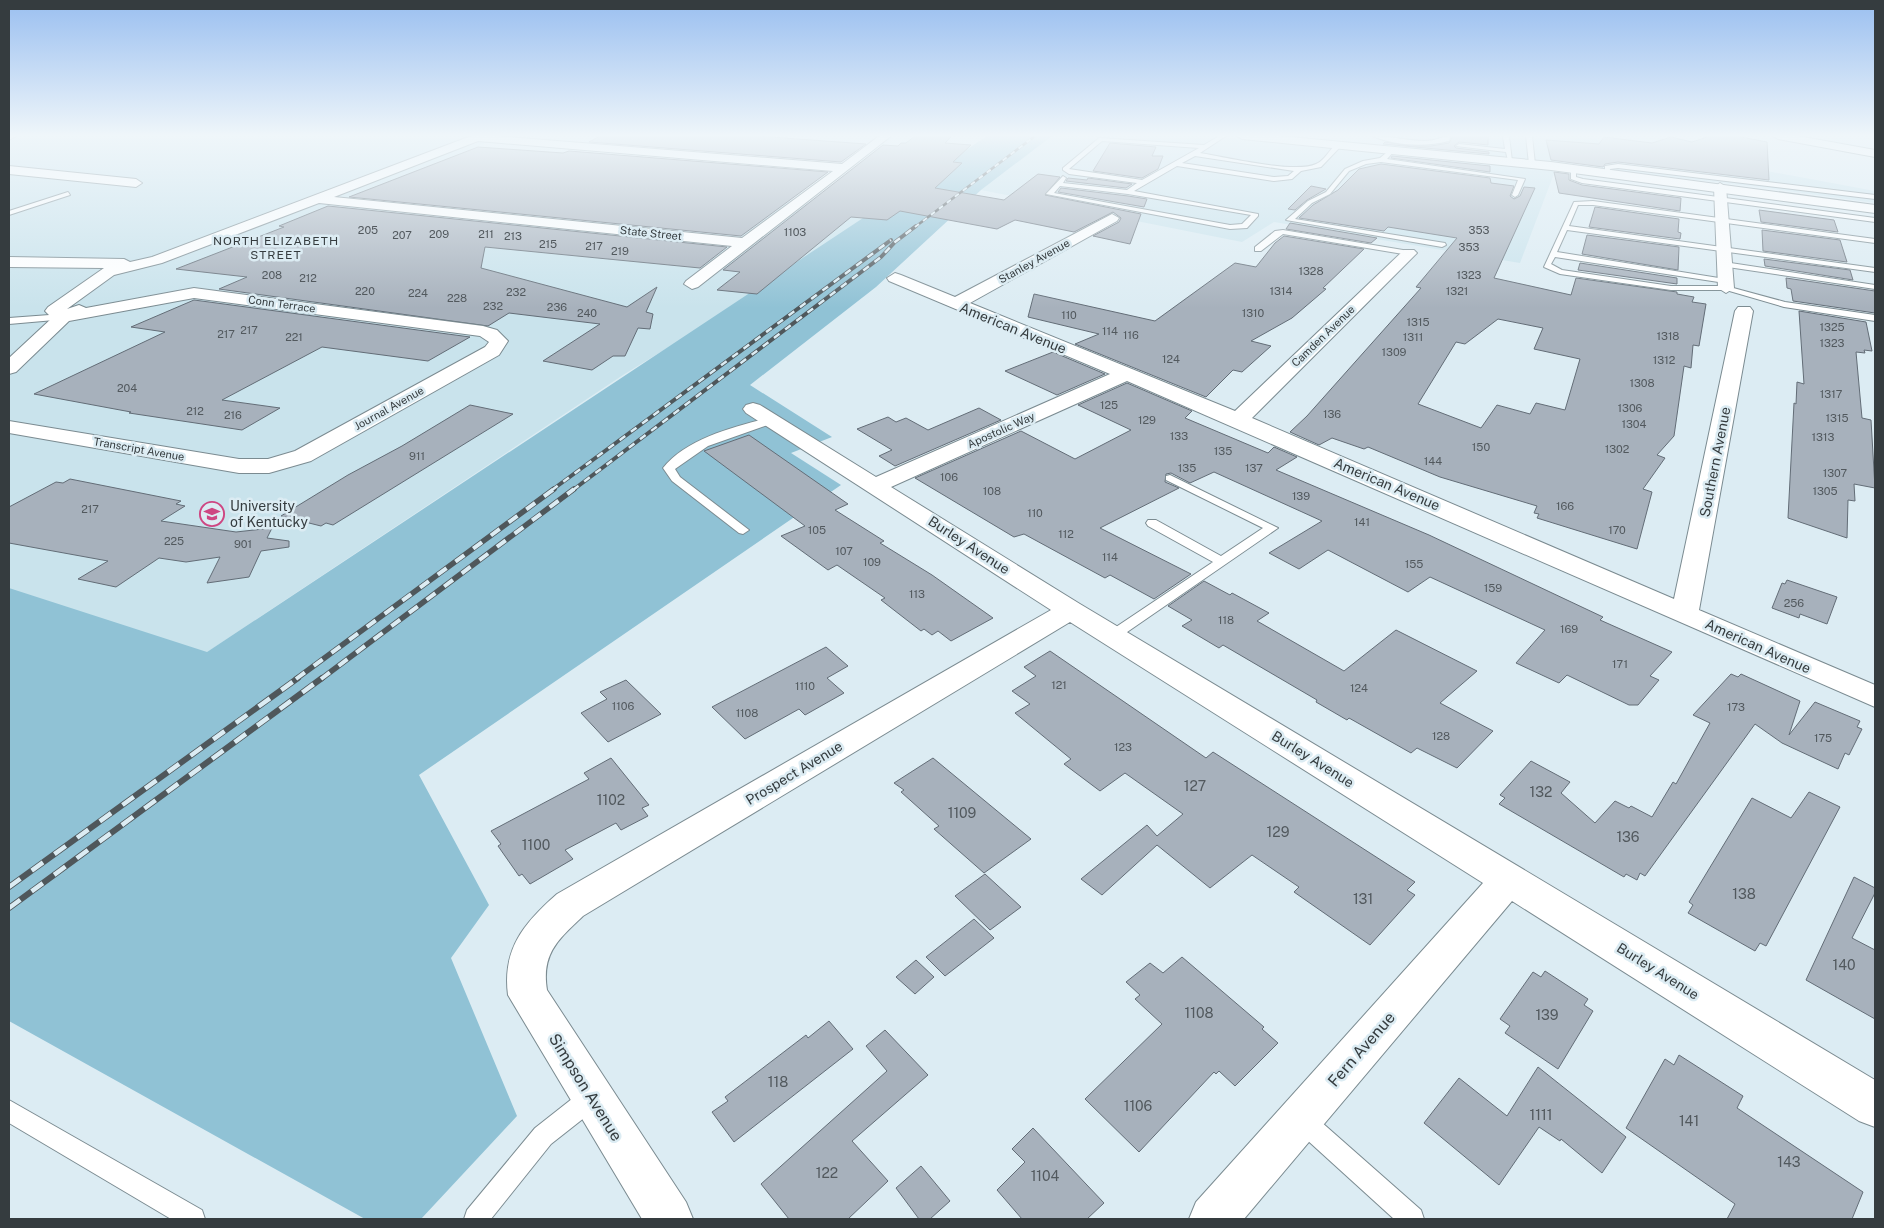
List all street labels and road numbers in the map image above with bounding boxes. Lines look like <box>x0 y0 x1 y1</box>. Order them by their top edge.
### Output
street label: State Street <box>619 224 683 242</box>
street label: Stanley Avenue <box>996 237 1072 285</box>
street label: Conn Terrace <box>248 293 316 315</box>
street label: American Avenue <box>957 299 1069 357</box>
street label: Camden Avenue <box>1289 303 1357 369</box>
street label: Journal Avenue <box>352 384 426 432</box>
street label: Southern Avenue <box>1696 405 1734 518</box>
street label: Apostolic Way <box>965 410 1037 450</box>
street label: Transcript Avenue <box>93 435 185 463</box>
street label: American Avenue <box>1332 454 1443 514</box>
street label: Burley Avenue <box>925 513 1013 577</box>
street label: American Avenue <box>1703 616 1813 676</box>
street label: Burley Avenue <box>1269 727 1357 791</box>
street label: Prospect Avenue <box>743 738 845 808</box>
street label: Burley Avenue <box>1614 939 1702 1003</box>
street label: Fern Avenue <box>1324 1008 1399 1091</box>
street label: Simpson Avenue <box>545 1030 626 1145</box>

